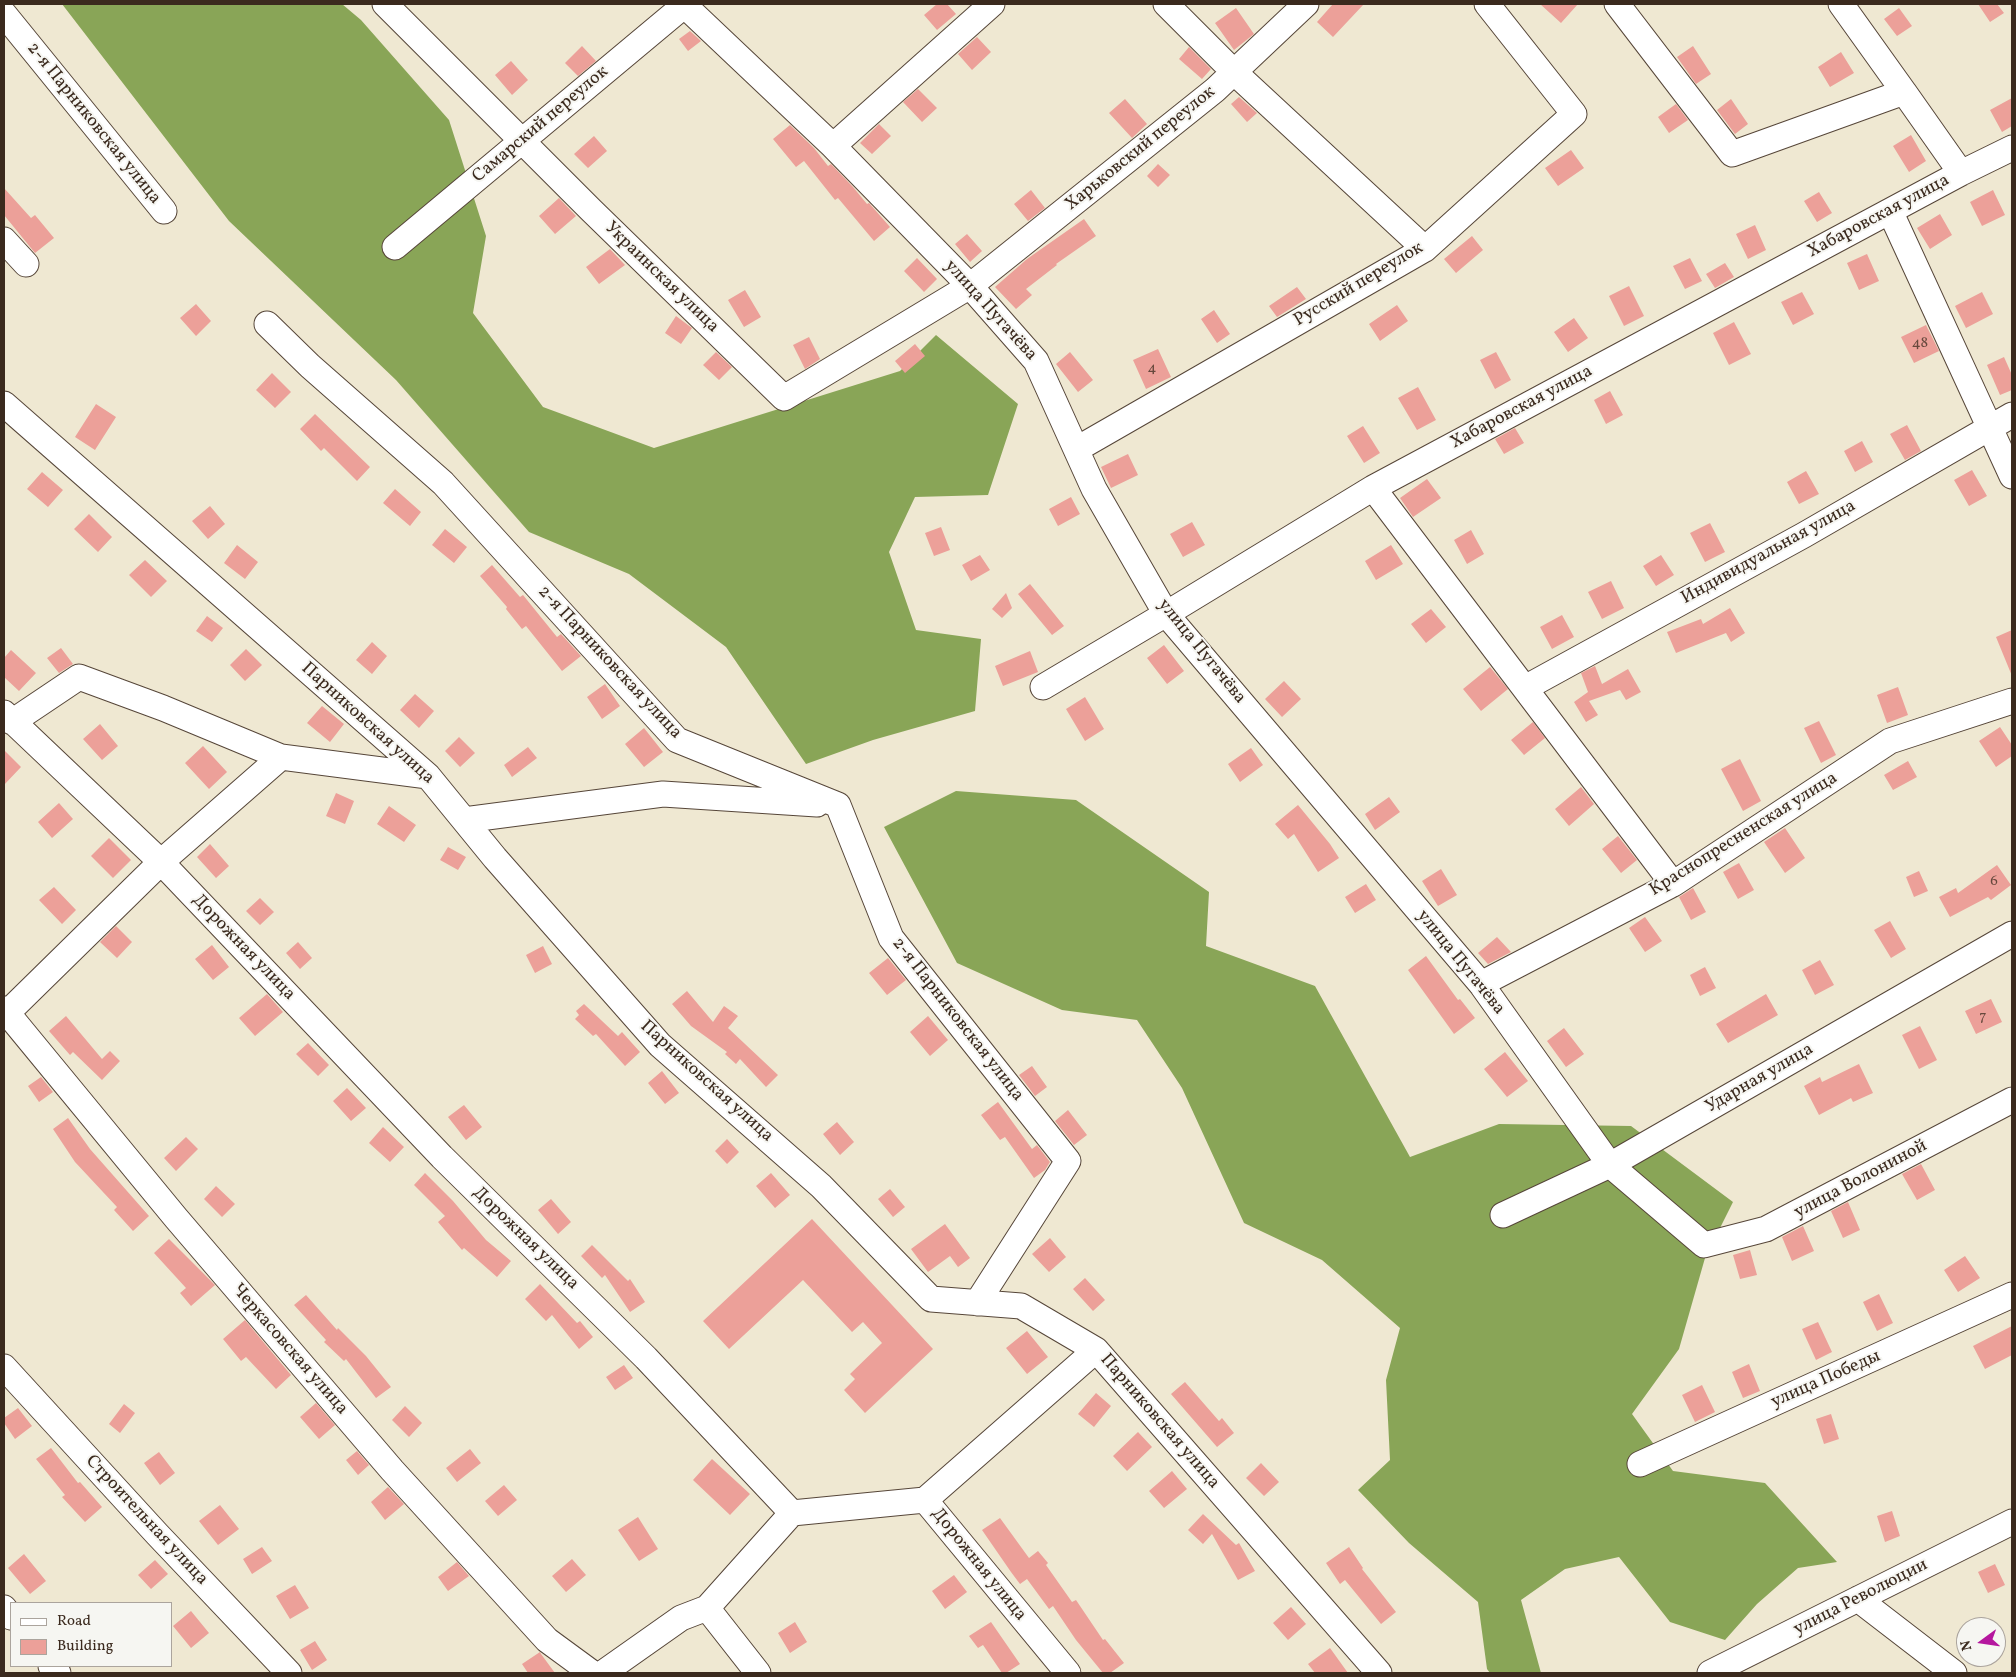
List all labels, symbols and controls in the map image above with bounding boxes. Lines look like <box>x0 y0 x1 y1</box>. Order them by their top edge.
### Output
street label: 2-я Парниковская улица <box>21 39 165 209</box>
street label: Самарский переулок <box>469 62 613 188</box>
street label: Харьковский переулок <box>1062 82 1220 216</box>
street label: Хабаровская улица <box>1804 170 1954 264</box>
street label: Украинская улица <box>599 218 723 338</box>
street label: Русский переулок <box>1290 238 1428 332</box>
street label: улица Пугачёва <box>939 256 1041 366</box>
house number: 48 <box>1912 335 1928 353</box>
house number: 4 <box>1148 360 1156 378</box>
street label: Хабаровская улица <box>1447 361 1597 455</box>
street label: Индивидуальная улица <box>1678 496 1860 610</box>
street label: 2-я Парниковская улица <box>532 582 686 744</box>
street label: улица Пугачёва <box>1152 595 1250 709</box>
street label: Парниковская улица <box>296 659 438 789</box>
street label: Краснопресненская улица <box>1646 768 1842 902</box>
house number: 6 <box>1990 873 1998 891</box>
street label: Дорожная улица <box>187 890 299 1006</box>
street label: улица Пугачёва <box>1411 906 1509 1020</box>
street label: 2-я Парниковская улица <box>886 934 1028 1106</box>
house number: 7 <box>1979 1008 1987 1026</box>
street label: Парниковская улица <box>635 1017 777 1147</box>
street label: Ударная улица <box>1702 1039 1818 1119</box>
street label: улица Волониной <box>1791 1136 1931 1224</box>
street label: Дорожная улица <box>467 1183 583 1295</box>
street label: Черкасовская улица <box>226 1280 352 1420</box>
street label: улица Победы <box>1768 1346 1884 1414</box>
street label: Парниковская улица <box>1095 1350 1223 1494</box>
street label: Строительная улица <box>80 1451 212 1591</box>
street label: Дорожная улица <box>926 1504 1030 1626</box>
street label: улица Революции <box>1790 1555 1932 1641</box>
legend <box>10 1602 172 1667</box>
text: Road <box>57 1611 91 1632</box>
north arrow <box>1956 1617 2006 1667</box>
text: Building <box>57 1636 113 1657</box>
text: N <box>1956 1638 1977 1653</box>

